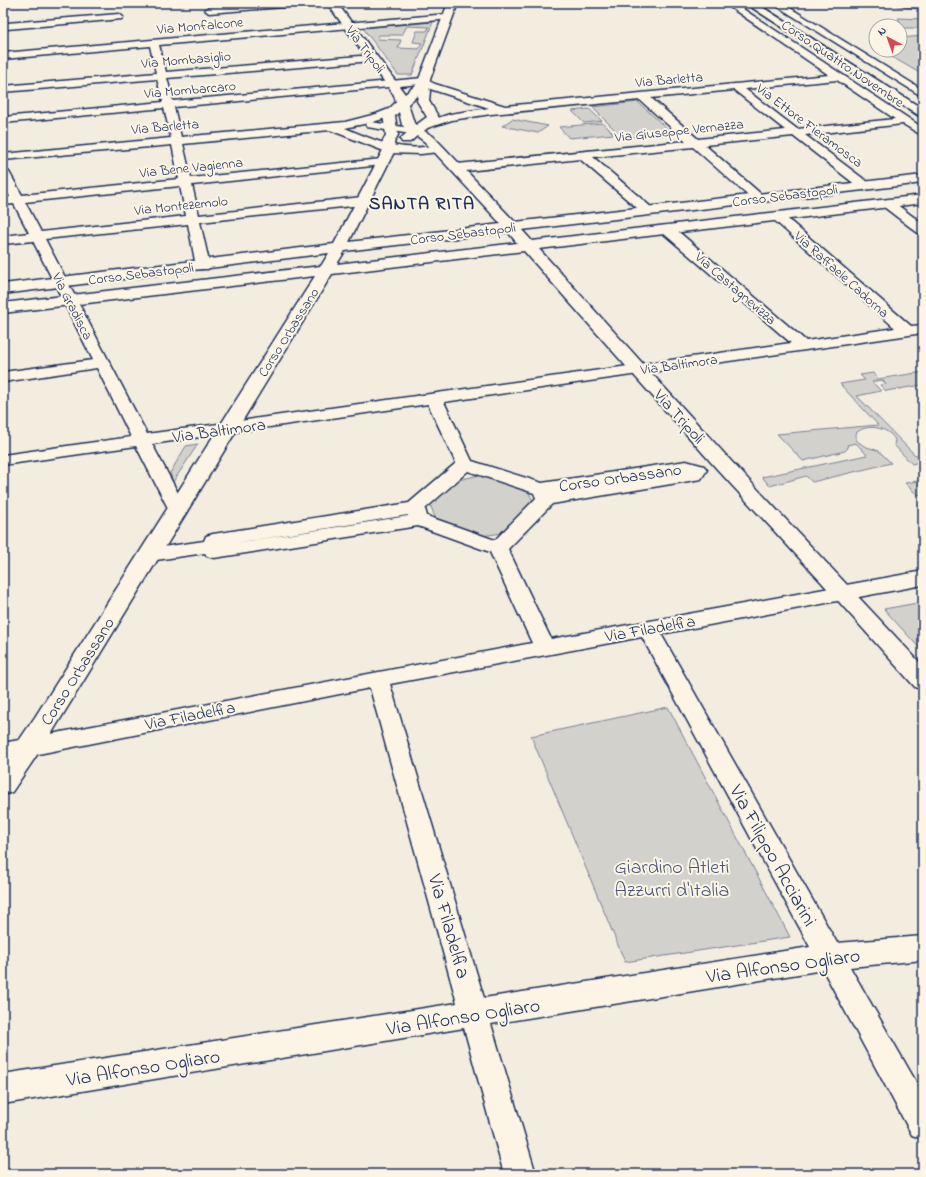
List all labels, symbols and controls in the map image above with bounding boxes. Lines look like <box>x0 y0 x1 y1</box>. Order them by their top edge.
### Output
street label: Via Monfalcone <box>155 12 245 41</box>
street label: Corso Quattro Novembre <box>779 16 907 110</box>
north arrow <box>868 18 908 58</box>
street label: Via Tripoli <box>339 21 390 78</box>
street label: Via Mombasiglio <box>139 46 232 76</box>
street label: Via Barletta <box>633 67 704 94</box>
street label: Via Mombarcaro <box>142 76 237 105</box>
street label: Via Ettore Fieramosca <box>750 78 867 173</box>
street label: Via Barletta <box>129 114 200 141</box>
street label: Via Giuseppe Vernazza <box>613 114 745 149</box>
street label: Via Bene Vagienna <box>137 153 244 185</box>
street label: Corso Sebastopoli <box>731 180 839 213</box>
street label: Via Montezemolo <box>132 191 229 222</box>
district label: SANTA RITA <box>369 192 475 218</box>
street label: Corso Sebastopoli <box>409 218 517 251</box>
street label: Via Raffaele Cadorna <box>788 226 893 324</box>
street label: Via Castagnevizza <box>688 247 780 331</box>
street label: Corso Sebastopoli <box>87 258 195 291</box>
street label: Via Gradisca <box>45 269 98 344</box>
street label: Corso Orbassano <box>253 284 325 381</box>
street label: Via Baltimora <box>638 350 719 381</box>
street label: Via Tripoli <box>647 383 711 450</box>
street label: Via Baltimora <box>170 413 268 451</box>
street label: Corso Orbassano <box>557 457 683 499</box>
street label: Via Filadelfia <box>602 609 698 650</box>
street label: Corso Orbassano <box>35 613 122 731</box>
street label: Via Filadelfia <box>142 695 238 738</box>
street label: Via Filippo Acciarini <box>720 779 823 932</box>
park label: Giardino Atleti Azzurri d'Italia <box>615 854 729 906</box>
street label: Via Filadelfia <box>419 870 476 982</box>
street label: Via Alfonso Ogliaro <box>704 942 862 994</box>
street label: Via Alfonso Ogliaro <box>384 992 542 1046</box>
street label: Via Alfonso Ogliaro <box>64 1043 222 1097</box>

